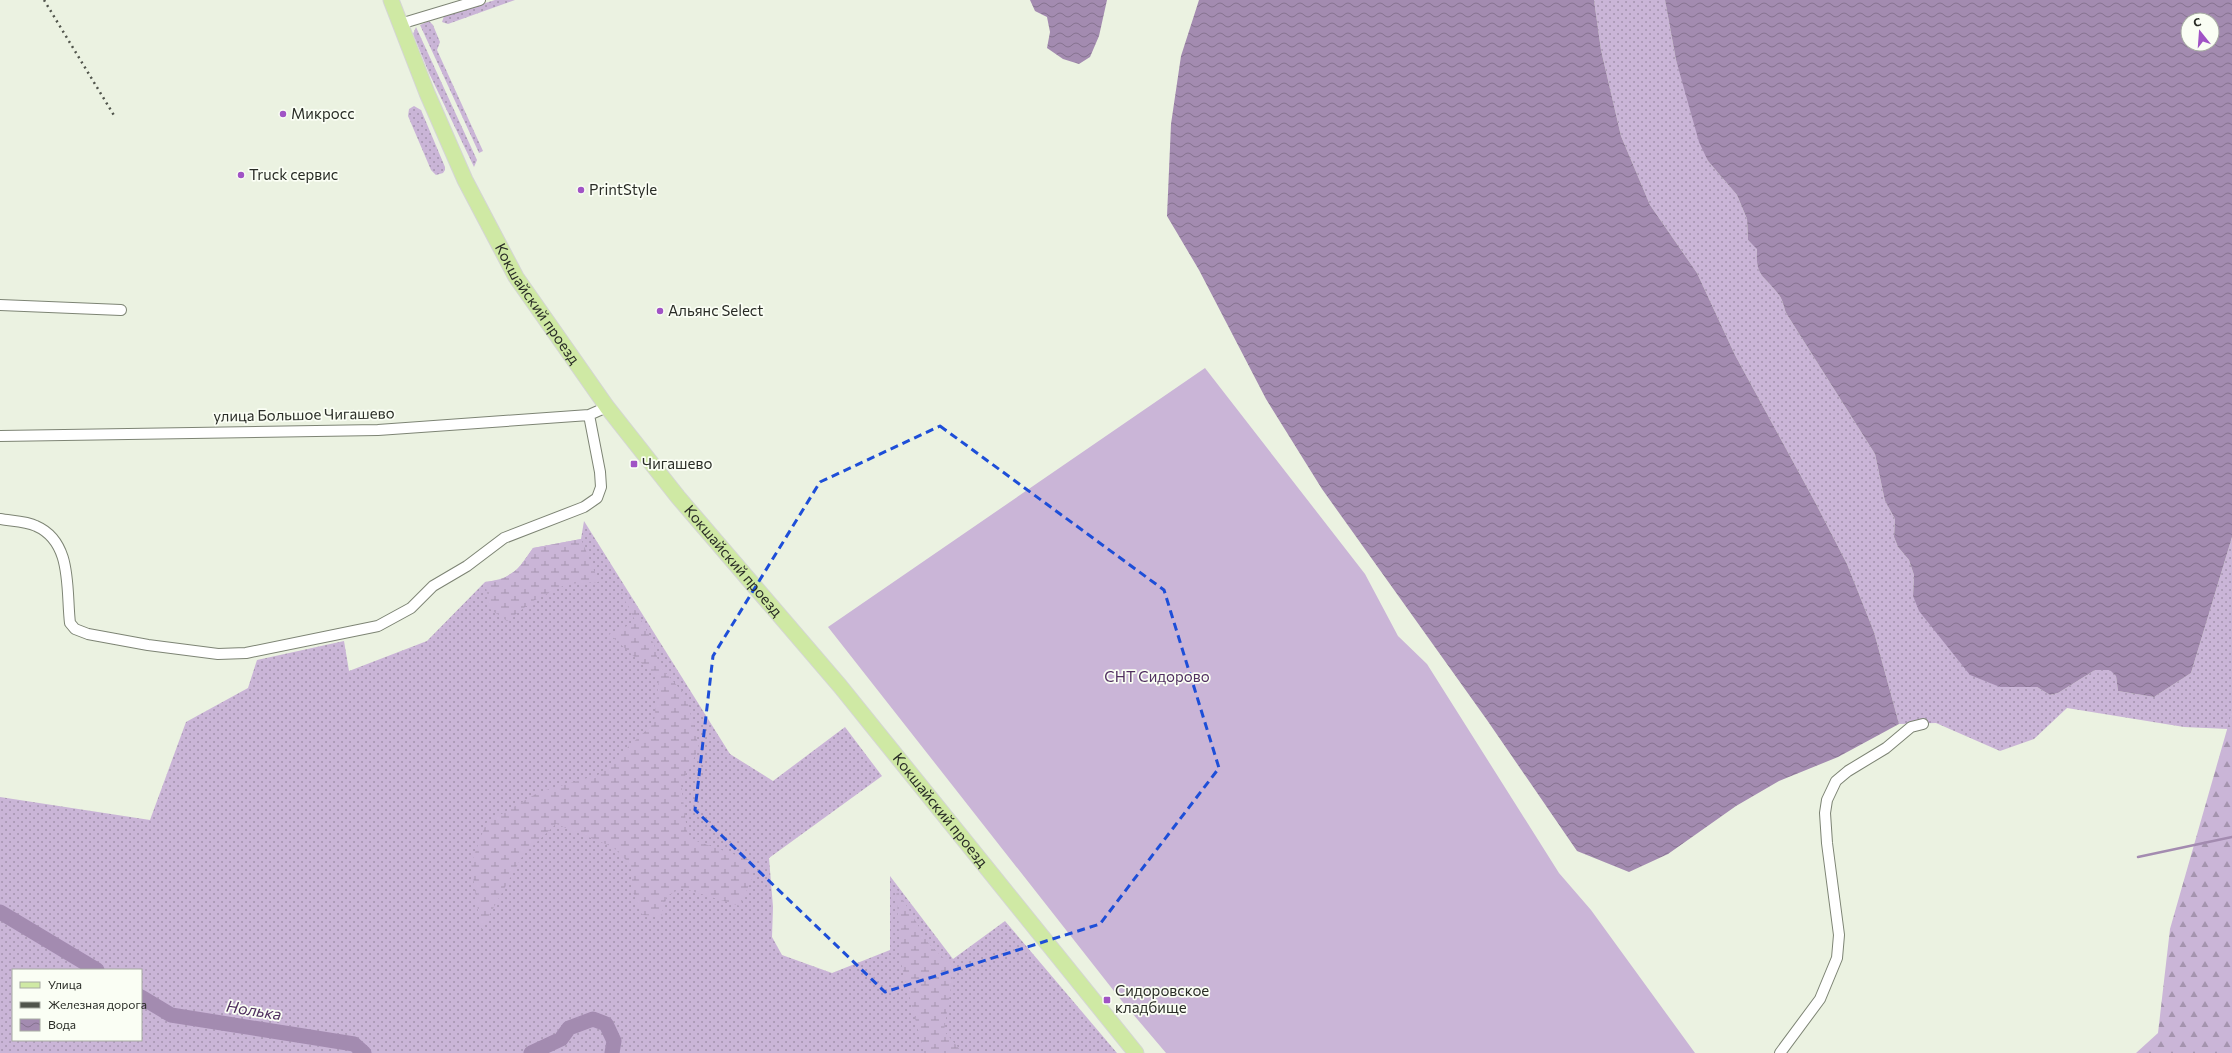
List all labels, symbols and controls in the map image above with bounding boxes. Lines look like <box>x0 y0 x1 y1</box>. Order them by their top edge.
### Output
north arrow <box>2180 12 2220 52</box>
text: С <box>2191 15 2203 29</box>
place label: Микросс <box>291 104 355 122</box>
marker: Микросс <box>278 109 288 119</box>
place label: Truck сервис <box>249 165 338 183</box>
marker: Truck сервис <box>236 170 246 180</box>
place label: PrintStyle <box>589 180 657 198</box>
marker: PrintStyle <box>576 185 586 195</box>
street label: Кокшайский проезд <box>492 240 584 367</box>
place label: Альянс Select <box>668 301 763 319</box>
marker: Альянс Select <box>655 306 665 316</box>
street label: улица Большое Чигашево <box>213 403 395 425</box>
place label: Чигашево <box>642 454 712 472</box>
marker: Чигашево <box>629 459 639 469</box>
street label: Кокшайский проезд <box>681 501 787 620</box>
park label: СНТ Сидорово <box>1104 667 1210 685</box>
street label: Кокшайский проезд <box>890 749 992 870</box>
legend <box>12 969 142 1041</box>
text: Улица <box>48 977 82 991</box>
place label: Сидоровское кладбище <box>1115 981 1209 1016</box>
marker: Сидоровское кладбище <box>1102 995 1112 1005</box>
water label: Нолька <box>225 996 283 1023</box>
text: Железная дорога <box>48 997 147 1011</box>
text: Вода <box>48 1017 76 1031</box>

